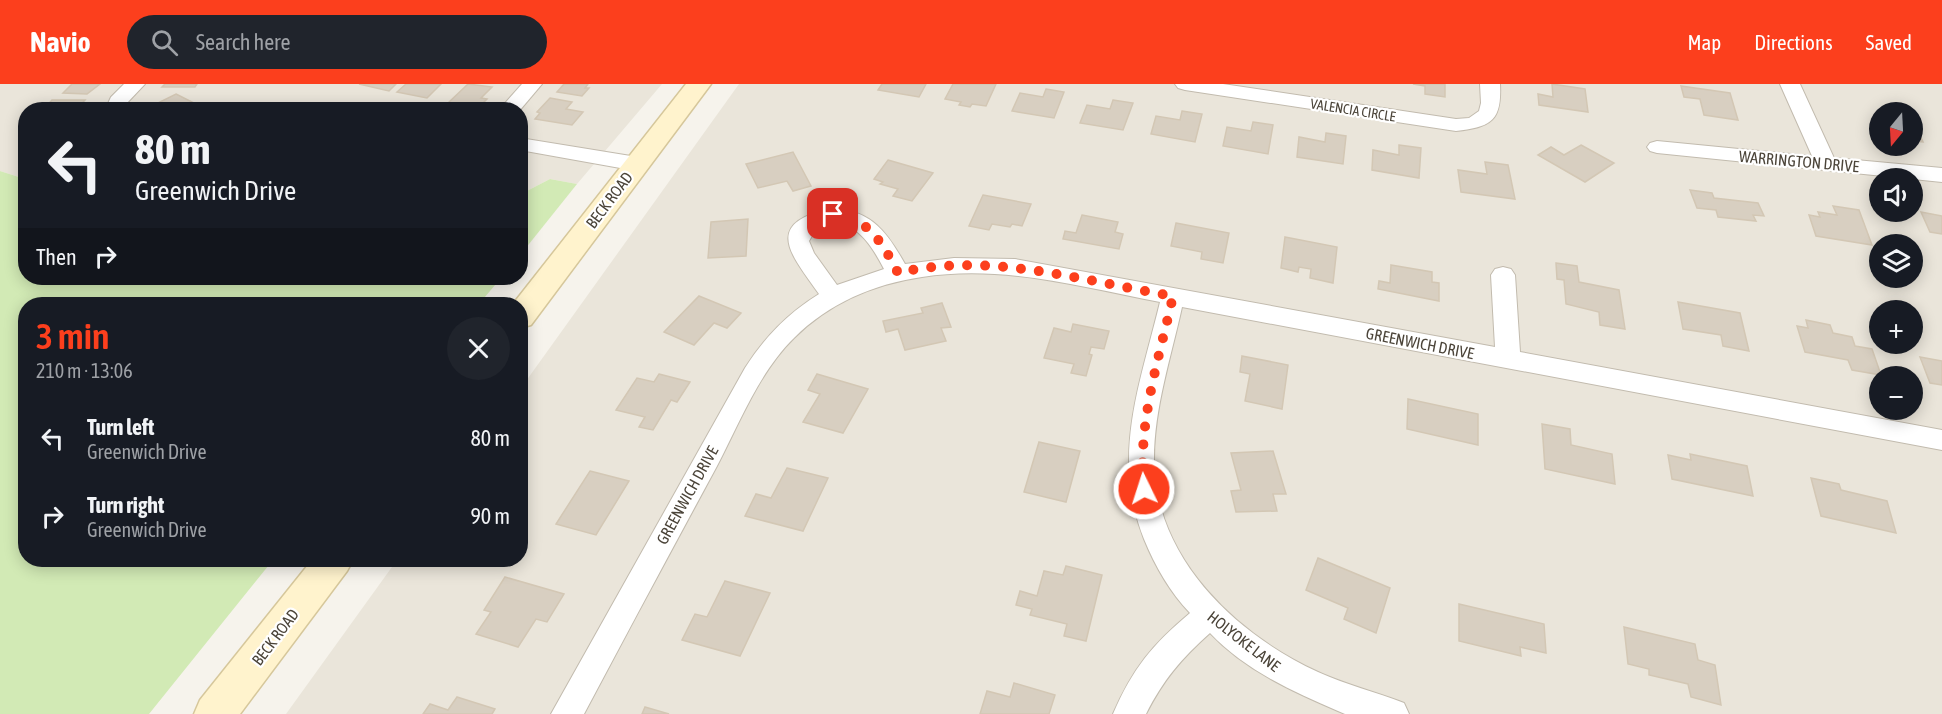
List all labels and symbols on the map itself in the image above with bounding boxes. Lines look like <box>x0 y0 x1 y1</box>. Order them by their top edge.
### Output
street label: VALENCIA CIRCLE <box>1309 95 1397 125</box>
north arrow <box>1869 102 1923 156</box>
street label: WARRINGTON DRIVE <box>1738 147 1860 175</box>
street label: BECK ROAD <box>582 168 636 232</box>
pin <box>807 188 858 239</box>
street label: GREENWICH DRIVE <box>1364 324 1476 362</box>
street label: GREENWICH DRIVE <box>653 443 722 547</box>
position arrow <box>1112 457 1176 521</box>
street label: BECK ROAD <box>248 605 302 669</box>
street label: HOLYOKE LANE <box>1204 607 1284 675</box>

